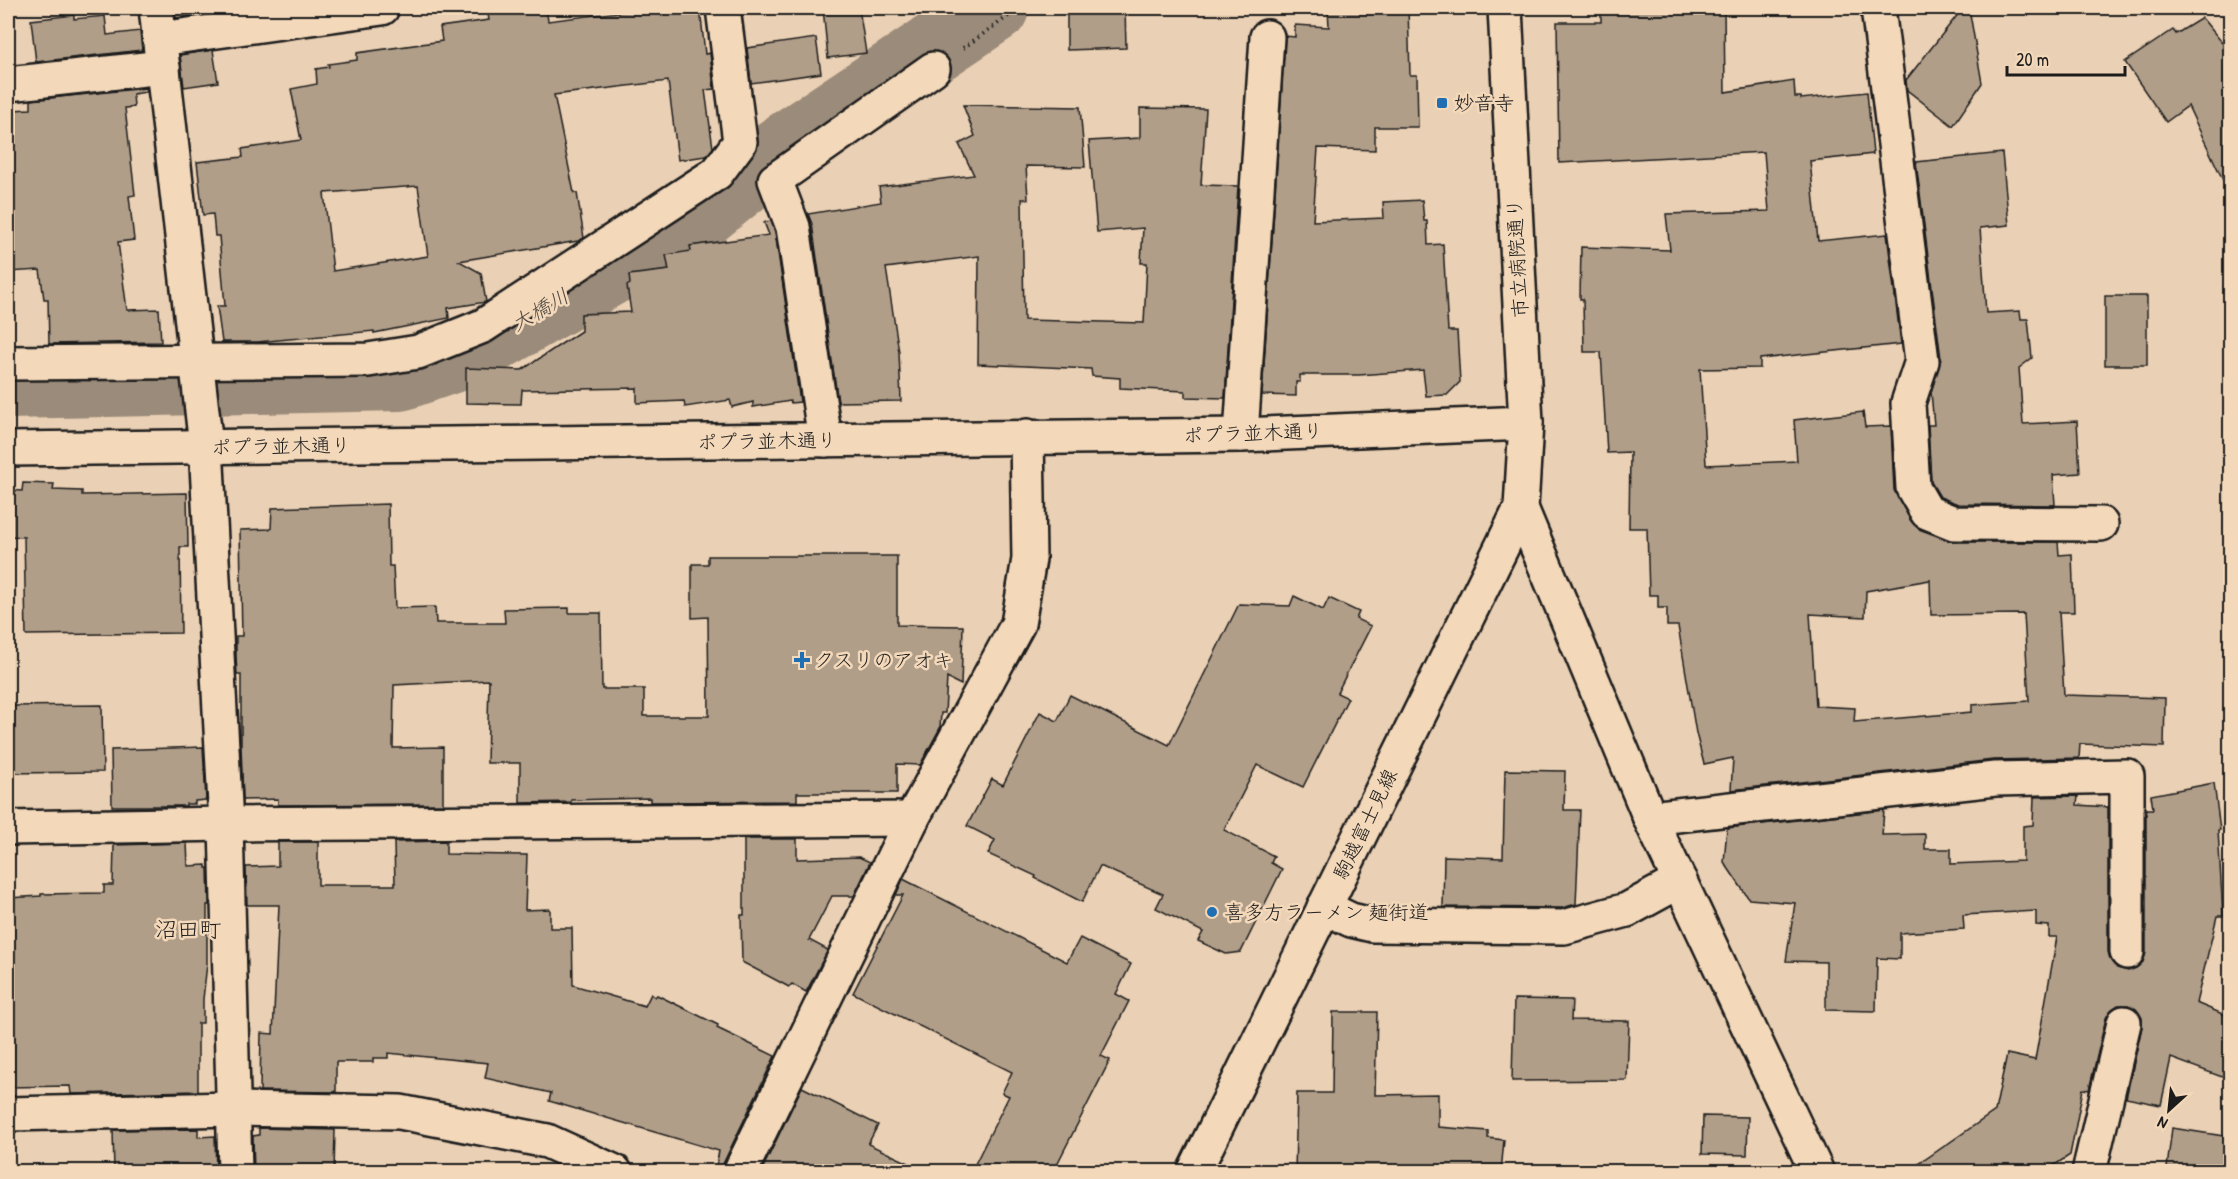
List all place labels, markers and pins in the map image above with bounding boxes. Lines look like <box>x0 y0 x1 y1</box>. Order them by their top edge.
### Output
place label: 妙音寺 <box>1454 89 1514 116</box>
marker: 妙音寺 <box>1435 96 1449 110</box>
place label: クスリのアオキ <box>814 646 954 673</box>
marker: クスリのアオキ <box>795 653 809 667</box>
place label: 喜多方ラーメン 麺街道 <box>1224 898 1429 925</box>
marker: 喜多方ラーメン 麺街道 <box>1205 905 1219 919</box>

